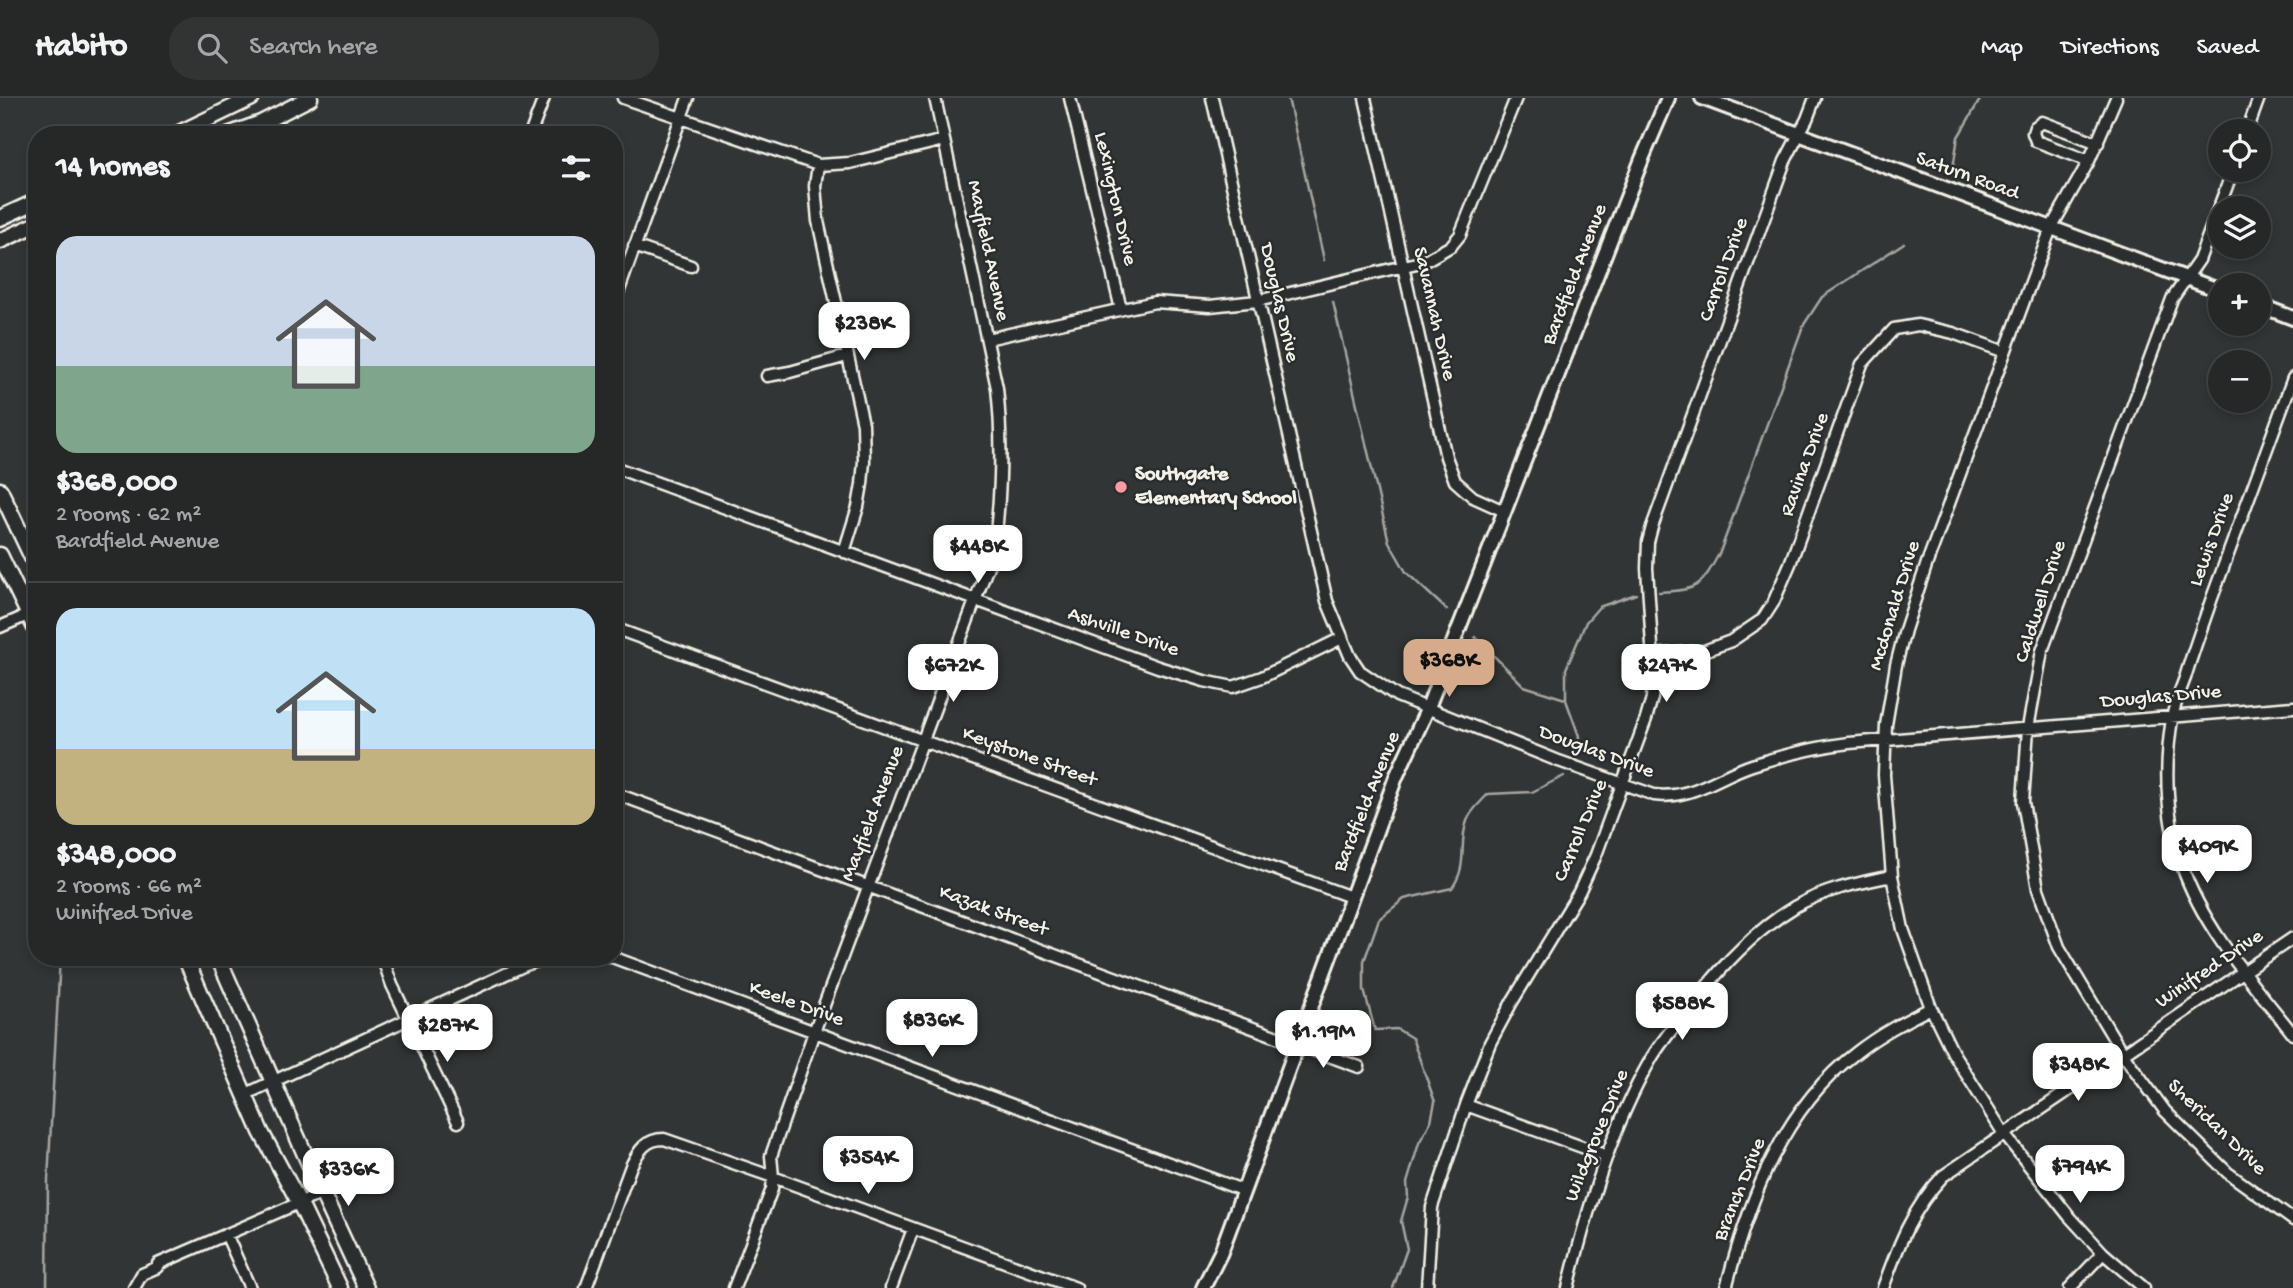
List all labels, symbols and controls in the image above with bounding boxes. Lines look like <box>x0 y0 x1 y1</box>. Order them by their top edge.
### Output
search box <box>169 17 659 80</box>
text: Habito <box>35 29 127 67</box>
icon: search <box>193 29 231 67</box>
text: Search here <box>249 33 377 64</box>
text: Map <box>1981 34 2023 63</box>
text: Directions <box>2061 34 2159 63</box>
text: Saved <box>2197 34 2258 63</box>
map controls <box>2208 119 2271 413</box>
button: locate <box>2208 119 2271 182</box>
street label: Lexington Drive <box>1086 130 1142 269</box>
street label: Saturn Road <box>1912 147 2024 208</box>
icon: filters <box>557 149 595 187</box>
text: 14 homes <box>56 151 169 186</box>
street label: Mayfield Avenue <box>960 178 1014 325</box>
button: layers <box>2208 196 2271 259</box>
street label: Bardfield Avenue <box>1537 200 1615 350</box>
street label: Carroll Drive <box>1695 214 1756 325</box>
street label: Douglas Drive <box>1252 239 1304 366</box>
street label: Savannah Drive <box>1406 245 1461 384</box>
button: + <box>2208 273 2271 336</box>
icon: home <box>263 281 389 407</box>
pin: $238K <box>815 302 913 362</box>
text: $238K <box>835 311 893 338</box>
button: − <box>2208 350 2271 413</box>
street label: Ravina Drive <box>1776 408 1837 520</box>
place label: Southgate Elementary School <box>1135 463 1297 512</box>
text: $368,000 <box>56 467 177 502</box>
marker: Southgate Elementary School <box>1113 479 1129 495</box>
street label: Lewis Drive <box>2185 489 2242 590</box>
text: 2 rooms · 62 m² <box>56 502 201 529</box>
pin: $448K <box>929 526 1027 585</box>
text: Bardfield Avenue <box>56 529 219 556</box>
text: $448K <box>949 534 1007 561</box>
street label: Mcdonald Drive <box>1864 537 1928 674</box>
street label: Caldwell Drive <box>2010 537 2074 666</box>
street label: Ashville Drive <box>1064 602 1183 664</box>
pin: $368K <box>1400 640 1498 699</box>
pin: $672K <box>904 644 1002 704</box>
pin: $247K <box>1617 644 1715 704</box>
text: $368K <box>1419 648 1479 675</box>
icon: home <box>263 653 389 779</box>
text: $672K <box>924 653 982 680</box>
text: $247K <box>1637 653 1695 680</box>
street label: Douglas Drive <box>2098 680 2224 716</box>
street label: Douglas Drive <box>1533 720 1658 786</box>
street label: Keystone Street <box>958 722 1102 795</box>
street label: Bardfield Avenue <box>1328 727 1408 877</box>
street label: Mayfield Avenue <box>837 741 912 885</box>
street label: Carroll Drive <box>1549 775 1615 886</box>
pin: $409K <box>2158 826 2256 885</box>
text: $409K <box>2178 834 2236 861</box>
text: $348,000 <box>56 839 176 874</box>
text: 2 rooms · 66 m² <box>56 874 202 901</box>
street label: Kazak Street <box>935 881 1053 944</box>
text: Winifred Drive <box>56 901 193 928</box>
street label: Winifred Drive <box>2151 924 2270 1015</box>
street label: Keele Drive <box>745 976 848 1034</box>
pin: $588K <box>1633 982 1731 1042</box>
text: $588K <box>1652 991 1712 1018</box>
pin: $836K <box>883 1000 981 1059</box>
pin: $287K <box>398 1004 496 1064</box>
text: $836K <box>902 1008 962 1035</box>
pin: $1.19M <box>1266 1010 1380 1070</box>
text: $287K <box>418 1013 476 1040</box>
text: $1.19M <box>1291 1019 1355 1046</box>
pin: $348K <box>2029 1044 2127 1103</box>
text: $348K <box>2049 1052 2107 1079</box>
street label: Wildgrove Drive <box>1560 1065 1636 1206</box>
street label: Sheridan Drive <box>2161 1074 2272 1182</box>
street label: Branch Drive <box>1709 1134 1773 1246</box>
pin: $354K <box>819 1136 917 1196</box>
text: $354K <box>839 1145 897 1172</box>
pin: $794K <box>2031 1146 2129 1205</box>
pin: $336K <box>299 1148 397 1208</box>
text: $794K <box>2051 1154 2109 1181</box>
text: $336K <box>319 1157 377 1184</box>

